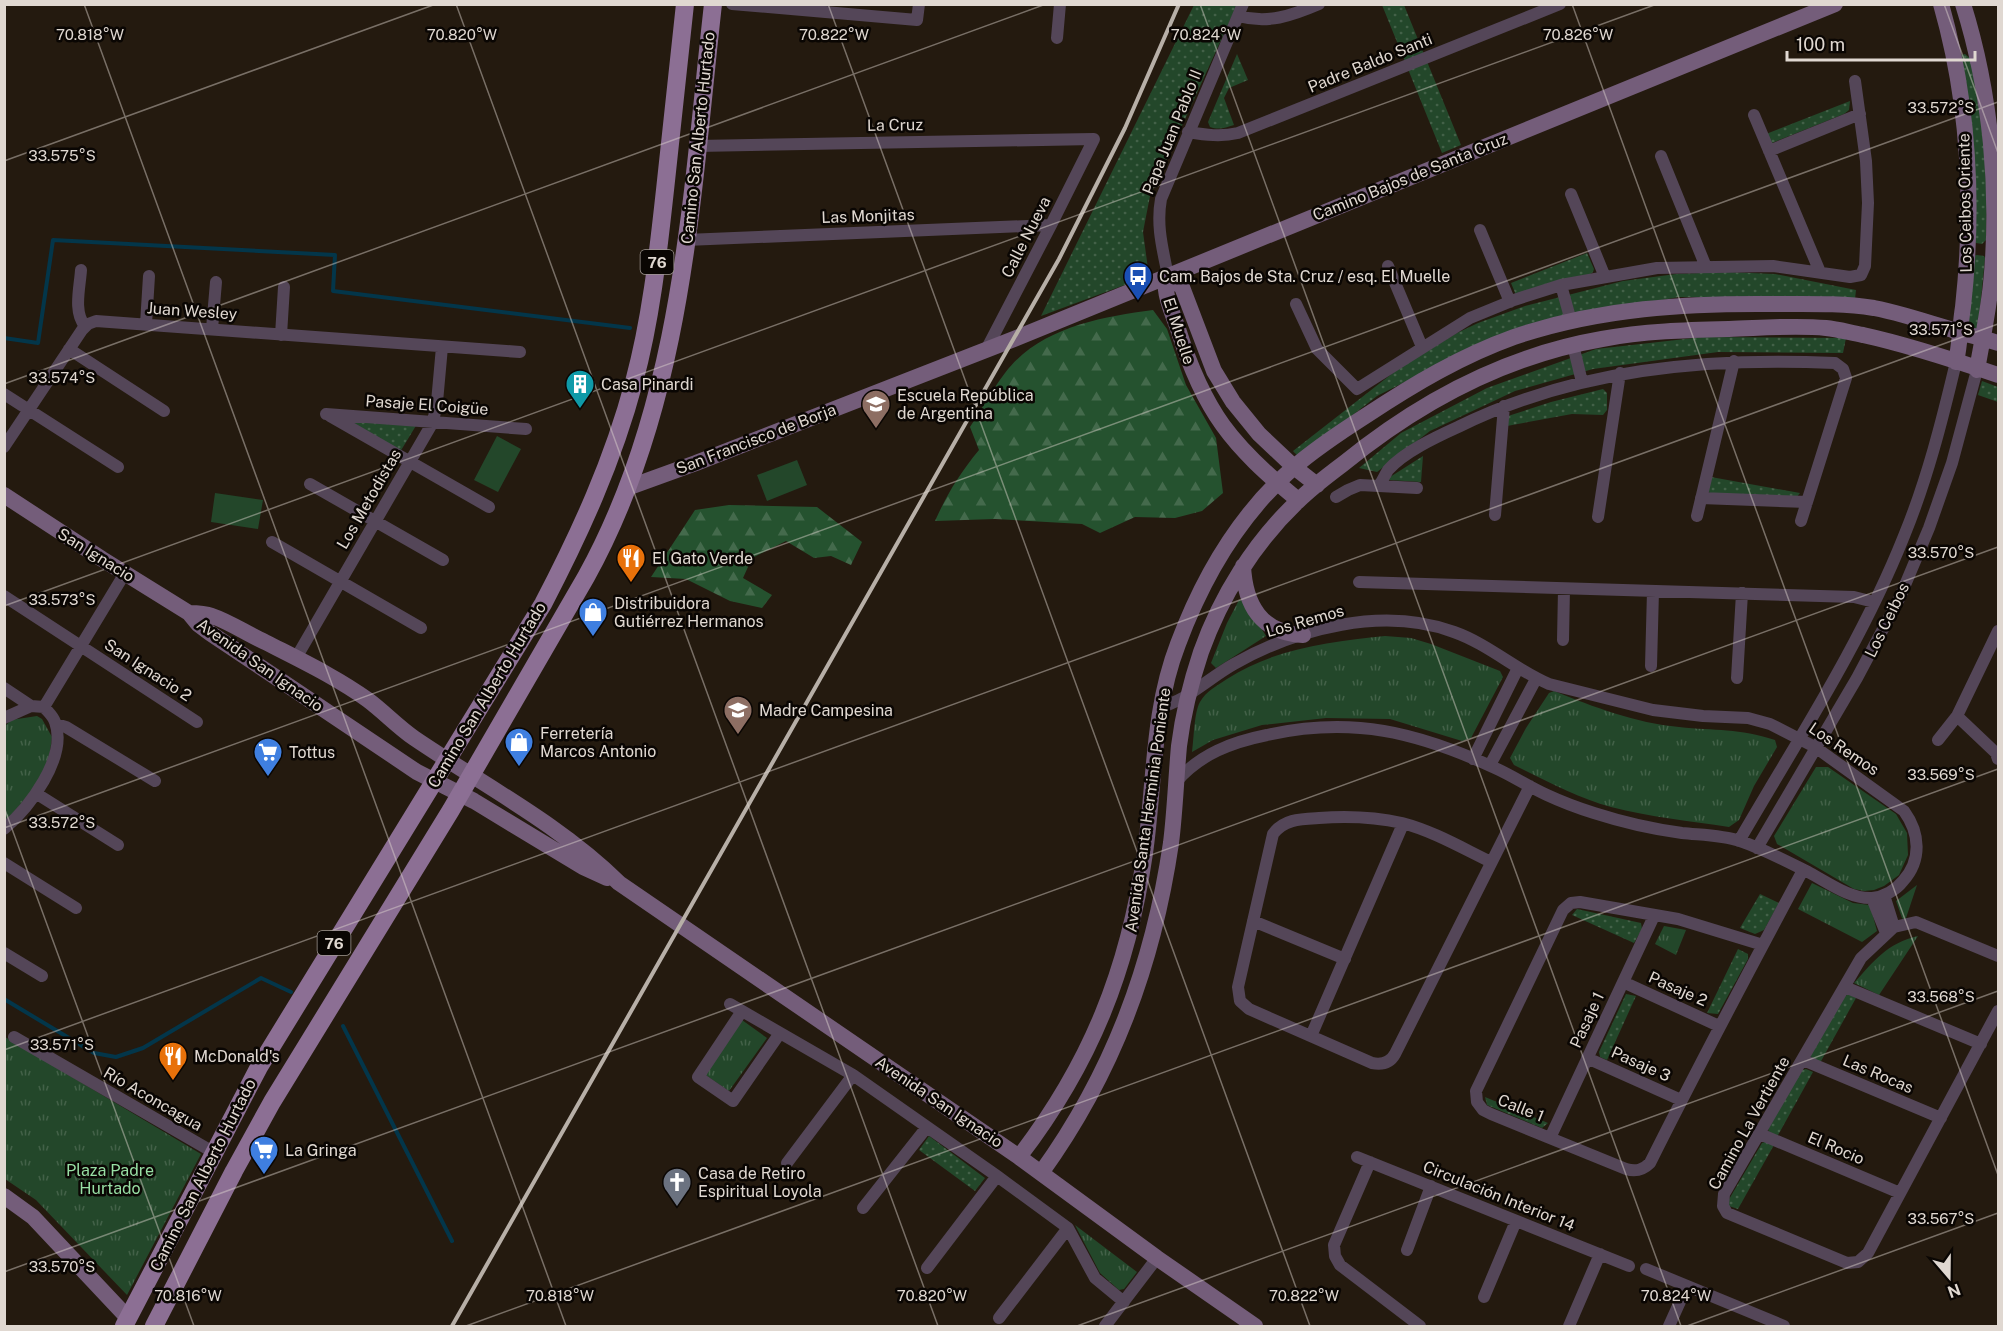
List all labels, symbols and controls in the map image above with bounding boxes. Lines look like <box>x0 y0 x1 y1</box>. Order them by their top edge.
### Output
scale bar <box>1787 24 1974 62</box>
text: 70.818°W <box>56 26 124 43</box>
text: 70.820°W <box>427 26 497 43</box>
text: 70.822°W <box>799 26 869 43</box>
text: 70.824°W <box>1171 26 1241 43</box>
text: 70.826°W <box>1543 26 1613 43</box>
street label: Padre Baldo Santi <box>1305 29 1435 97</box>
street label: Camino San Alberto Hurtado <box>677 31 719 245</box>
text: 100 m <box>1796 34 1845 55</box>
street label: Papa Juan Pablo II <box>1138 67 1206 197</box>
text: 33.572°S <box>1908 99 1974 116</box>
street label: La Cruz <box>867 115 923 135</box>
street label: Camino Bajos de Santa Cruz <box>1310 129 1510 225</box>
street label: Los Ceibos Oriente <box>1954 133 1976 273</box>
text: 33.575°S <box>28 147 96 164</box>
street label: Calle Nueva <box>997 193 1055 281</box>
street label: Las Monjitas <box>821 205 915 227</box>
road number: 76 <box>640 250 674 274</box>
bus stop icon: Cam. Bajos de Sta. Cruz / esq. El Muelle <box>1122 260 1154 302</box>
place label: Cam. Bajos de Sta. Cruz / esq. El Muelle <box>1159 267 1450 286</box>
street label: El Muelle <box>1159 295 1199 367</box>
street label: Juan Wesley <box>146 298 238 324</box>
text: 33.571°S <box>1909 321 1973 338</box>
building icon: Casa Pinardi <box>564 368 596 410</box>
text: 33.574°S <box>29 369 95 386</box>
place label: Casa Pinardi <box>601 375 694 394</box>
place label: Escuela República de Argentina <box>897 386 1034 423</box>
school or university icon: Escuela República de Argentina <box>860 388 892 430</box>
street label: Pasaje El Coigüe <box>365 391 489 419</box>
street label: San Francisco de Borja <box>673 400 839 478</box>
street label: Los Metodistas <box>333 446 405 552</box>
street label: San Ignacio <box>54 524 138 586</box>
restaurant icon: El Gato Verde <box>615 542 647 584</box>
text: 33.570°S <box>1908 544 1974 561</box>
place label: El Gato Verde <box>652 549 753 568</box>
street label: Los Ceibos <box>1861 580 1913 660</box>
text: 33.573°S <box>29 591 95 608</box>
place label: Distribuidora Gutiérrez Hermanos <box>614 594 764 631</box>
shop icon: Distribuidora Gutiérrez Hermanos <box>577 596 609 638</box>
street label: Camino San Alberto Hurtado <box>424 599 550 791</box>
street label: Los Remos <box>1264 601 1346 641</box>
street label: Avenida San Ignacio <box>193 614 327 716</box>
street label: San Ignacio 2 <box>101 635 195 705</box>
street label: Avenida Santa Herminia Poniente <box>1121 686 1175 934</box>
school or university icon: Madre Campesina <box>722 694 754 736</box>
place label: Madre Campesina <box>759 701 893 720</box>
street label: Los Remos <box>1805 719 1883 779</box>
place label: Ferretería Marcos Antonio <box>540 724 656 761</box>
shop icon: Ferretería Marcos Antonio <box>503 726 535 768</box>
supermarket icon: Tottus <box>252 736 284 778</box>
place label: Tottus <box>289 743 335 762</box>
text: 33.569°S <box>1907 766 1975 783</box>
text: 33.572°S <box>29 814 95 831</box>
road number: 76 <box>318 931 350 955</box>
street label: Pasaje 2 <box>1646 968 1710 1010</box>
text: 33.568°S <box>1907 988 1975 1005</box>
street label: Pasaje 1 <box>1566 989 1608 1051</box>
text: 33.571°S <box>30 1036 94 1053</box>
restaurant icon: McDonald's <box>157 1040 189 1082</box>
street label: Pasaje 3 <box>1608 1043 1674 1085</box>
place label: McDonald's <box>194 1047 280 1066</box>
street label: Las Rocas <box>1840 1051 1916 1097</box>
street label: Avenida San Ignacio <box>872 1052 1006 1152</box>
street label: Camino La Vertiente <box>1704 1053 1794 1193</box>
street label: Río Aconcagua <box>100 1063 206 1135</box>
street label: Camino San Alberto Hurtado <box>146 1076 260 1274</box>
street label: Calle 1 <box>1495 1090 1547 1126</box>
street label: El Rocio <box>1805 1128 1867 1168</box>
supermarket icon: La Gringa <box>248 1134 280 1176</box>
place label: La Gringa <box>285 1141 357 1160</box>
street label: Circulación Interior 14 <box>1420 1157 1578 1235</box>
park label: Plaza Padre Hurtado <box>66 1161 154 1198</box>
place label: Casa de Retiro Espiritual Loyola <box>698 1164 822 1201</box>
church icon: Casa de Retiro Espiritual Loyola <box>661 1166 693 1208</box>
text: 33.567°S <box>1908 1210 1974 1227</box>
north arrow <box>1919 1247 1979 1307</box>
text: 33.570°S <box>29 1258 95 1275</box>
text: N <box>1945 1280 1963 1302</box>
text: 70.816°W <box>154 1287 222 1304</box>
text: 70.818°W <box>526 1287 594 1304</box>
text: 70.820°W <box>897 1287 967 1304</box>
text: 70.822°W <box>1269 1287 1339 1304</box>
text: 70.824°W <box>1641 1287 1711 1304</box>

